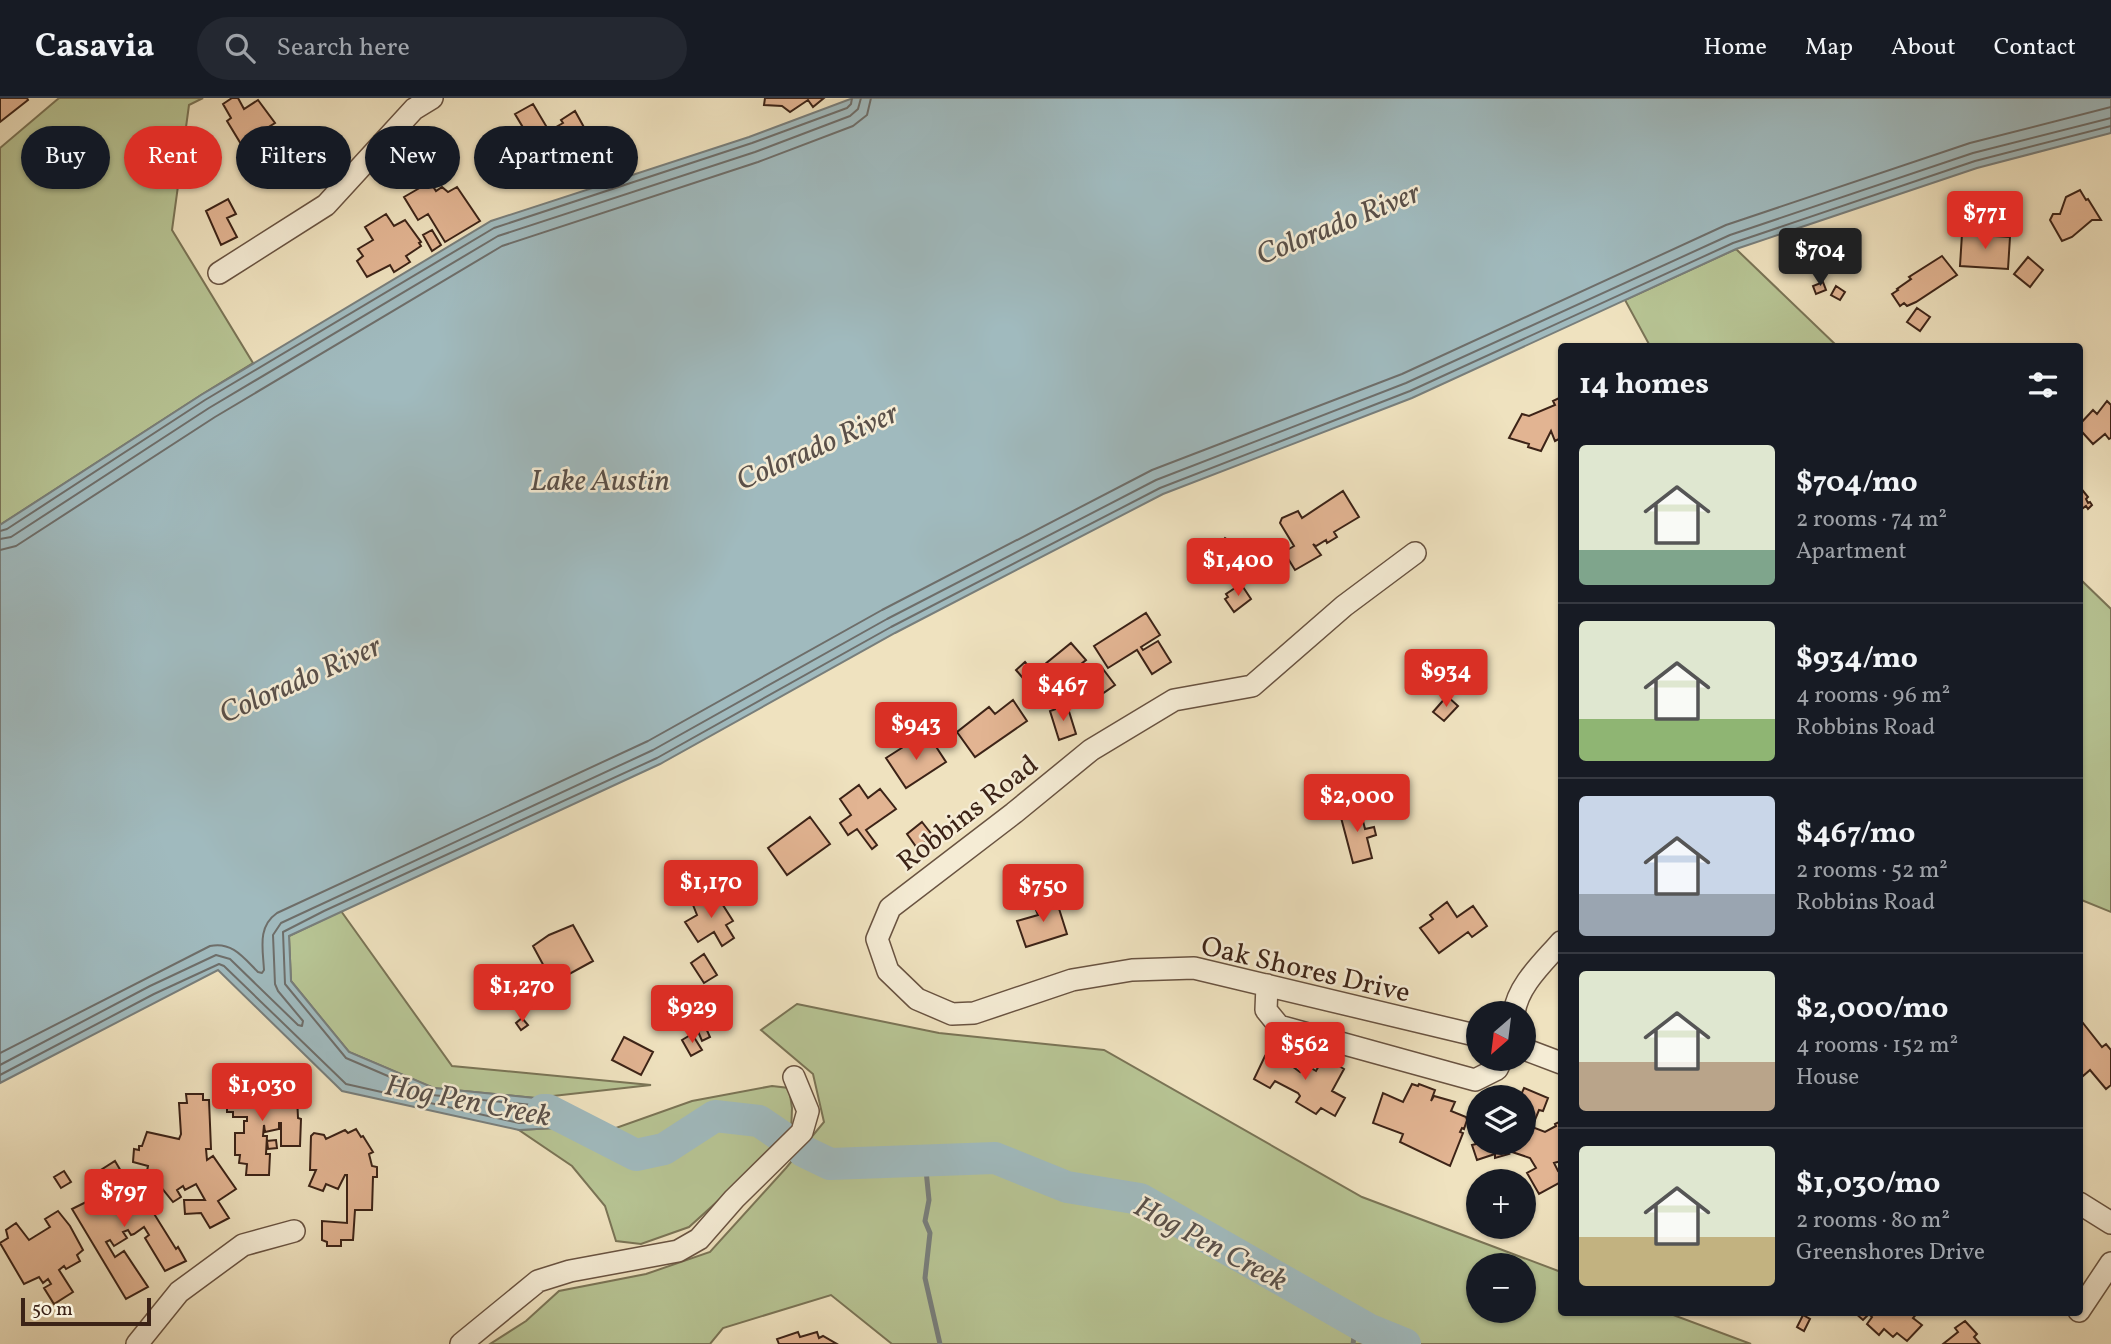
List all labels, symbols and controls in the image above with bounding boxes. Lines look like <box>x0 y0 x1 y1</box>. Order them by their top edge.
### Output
search box <box>197 17 687 80</box>
text: Casavia <box>35 25 155 71</box>
icon: search <box>221 29 259 67</box>
text: Search here <box>277 30 410 66</box>
text: Home <box>1703 31 1767 65</box>
text: Map <box>1805 31 1853 65</box>
text: About <box>1891 31 1956 65</box>
text: Contact <box>1994 31 2076 65</box>
chip: Buy <box>21 126 110 189</box>
chip: Rent <box>124 126 222 189</box>
chip: Filters <box>236 126 351 189</box>
chip: New <box>365 126 460 189</box>
chip: Apartment <box>474 126 638 189</box>
water label: Colorado River <box>1250 172 1428 277</box>
pin: $771 <box>1944 192 2026 251</box>
text: $771 <box>1963 198 2007 230</box>
pin: $704 <box>1779 228 1861 288</box>
text: $704 <box>1795 235 1845 267</box>
text: 14 homes <box>1579 364 1709 406</box>
icon: filters <box>2024 366 2062 404</box>
water label: Colorado River <box>730 393 907 502</box>
water label: Lake Austin <box>530 461 670 503</box>
text: $704/mo <box>1796 462 1918 504</box>
icon: home <box>1635 473 1719 557</box>
text: 2 rooms · 74 m² <box>1796 504 1947 536</box>
text: Apartment <box>1796 536 1907 568</box>
pin: $1,400 <box>1181 538 1295 598</box>
text: $1,400 <box>1203 545 1273 577</box>
water label: Colorado River <box>213 626 390 735</box>
text: $934/mo <box>1796 638 1918 680</box>
icon: home <box>1635 649 1719 733</box>
pin: $934 <box>1405 650 1487 709</box>
text: $934 <box>1421 656 1471 688</box>
pin: $467 <box>1022 664 1104 723</box>
text: $467 <box>1038 670 1088 702</box>
text: 4 rooms · 96 m² <box>1796 680 1950 712</box>
pin: $943 <box>875 702 957 762</box>
text: $943 <box>891 709 941 741</box>
text: Robbins Road <box>1796 712 1935 744</box>
street label: Robbins Road <box>890 746 1047 882</box>
pin: $2,000 <box>1300 774 1414 834</box>
text: $2,000 <box>1320 781 1394 813</box>
text: $467/mo <box>1796 813 1915 855</box>
icon: home <box>1635 824 1719 908</box>
text: 2 rooms · 52 m² <box>1796 855 1948 887</box>
pin: $1,170 <box>654 860 768 920</box>
pin: $750 <box>1002 864 1084 924</box>
text: $1,170 <box>680 867 742 899</box>
text: $750 <box>1019 871 1067 903</box>
text: Robbins Road <box>1796 887 1935 919</box>
street label: Oak Shores Drive <box>1197 927 1414 1013</box>
pin: $1,270 <box>465 964 579 1024</box>
text: $1,270 <box>490 971 554 1003</box>
pin: $929 <box>651 986 733 1045</box>
text: $2,000/mo <box>1796 988 1948 1030</box>
text: $929 <box>667 992 717 1024</box>
icon: home <box>1635 999 1719 1083</box>
north arrow <box>1466 1001 1536 1071</box>
map controls <box>1466 1001 1536 1323</box>
pin: $562 <box>1264 1023 1346 1082</box>
text: $562 <box>1281 1029 1329 1061</box>
text: 4 rooms · 152 m² <box>1796 1030 1958 1062</box>
text: House <box>1796 1062 1859 1094</box>
pin: $1,030 <box>205 1063 319 1123</box>
water label: Hog Pen Creek <box>381 1065 554 1139</box>
text: $1,030 <box>228 1070 296 1102</box>
button: layers <box>1466 1085 1536 1155</box>
text: $1,030/mo <box>1796 1163 1940 1205</box>
button: + <box>1466 1169 1536 1239</box>
pin: $797 <box>83 1170 165 1229</box>
icon: home <box>1635 1174 1719 1258</box>
text: $797 <box>100 1176 148 1208</box>
water label: Hog Pen Creek <box>1126 1187 1294 1303</box>
text: 2 rooms · 80 m² <box>1796 1205 1950 1237</box>
text: Greenshores Drive <box>1796 1237 1985 1269</box>
button: − <box>1466 1253 1536 1323</box>
scale bar <box>21 1295 150 1327</box>
text: 50 m <box>32 1297 73 1323</box>

